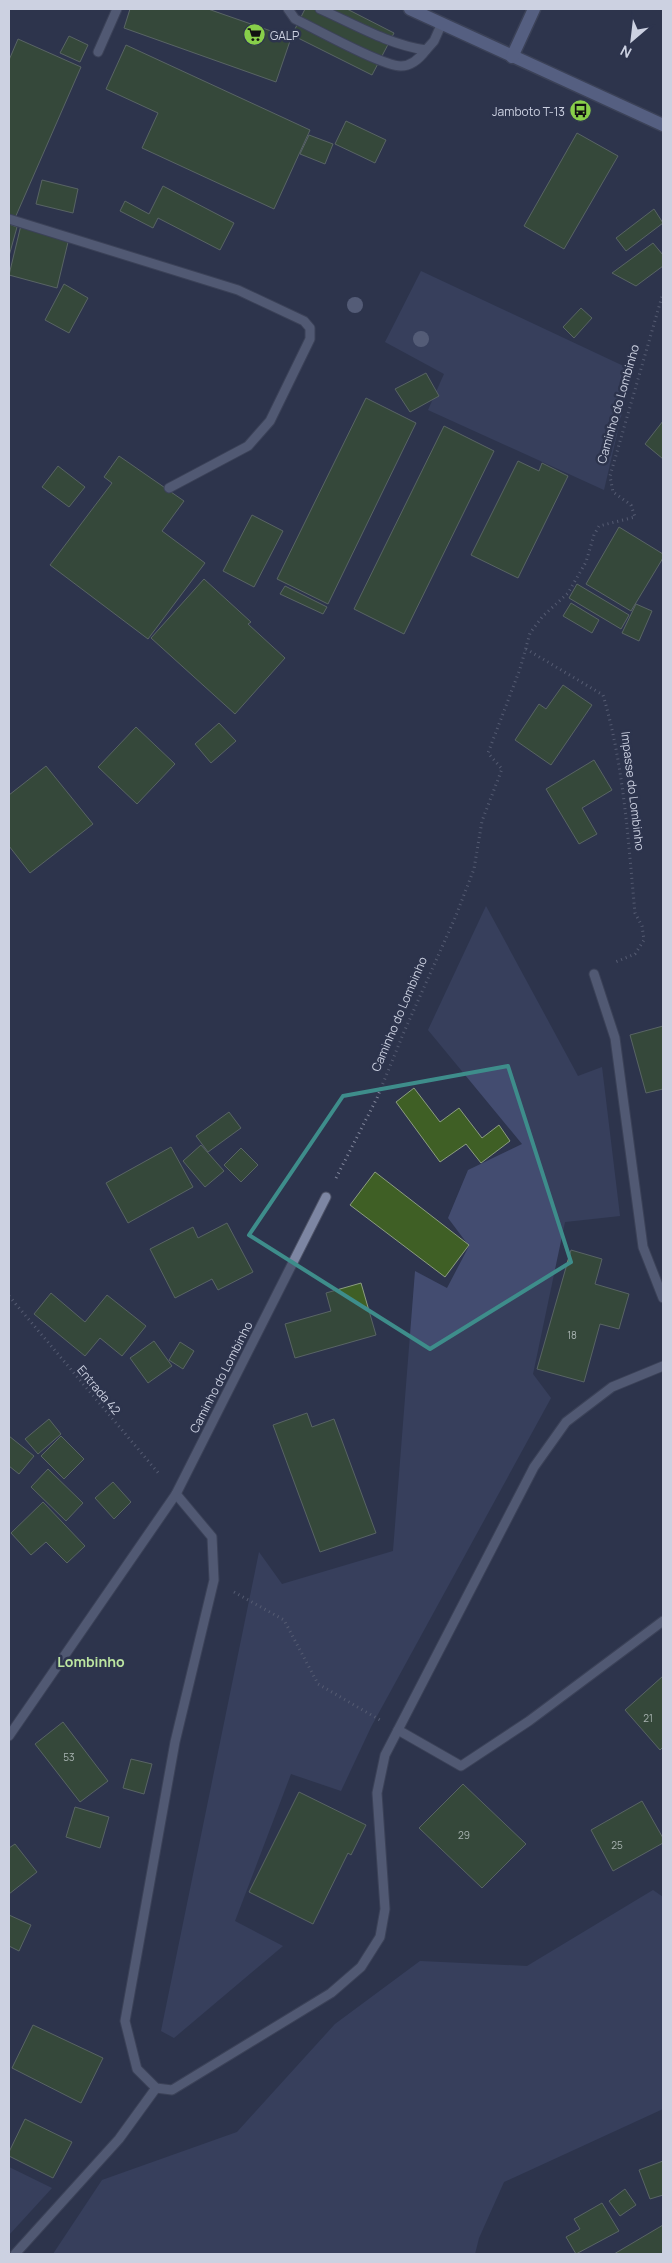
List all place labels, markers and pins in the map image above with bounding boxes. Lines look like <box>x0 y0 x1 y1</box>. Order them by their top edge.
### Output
supermarket icon: GALP <box>242 23 266 47</box>
place label: GALP <box>270 27 299 44</box>
bus stop icon: Jamboto T-13 <box>569 99 593 123</box>
place label: Jamboto T-13 <box>492 103 565 120</box>

